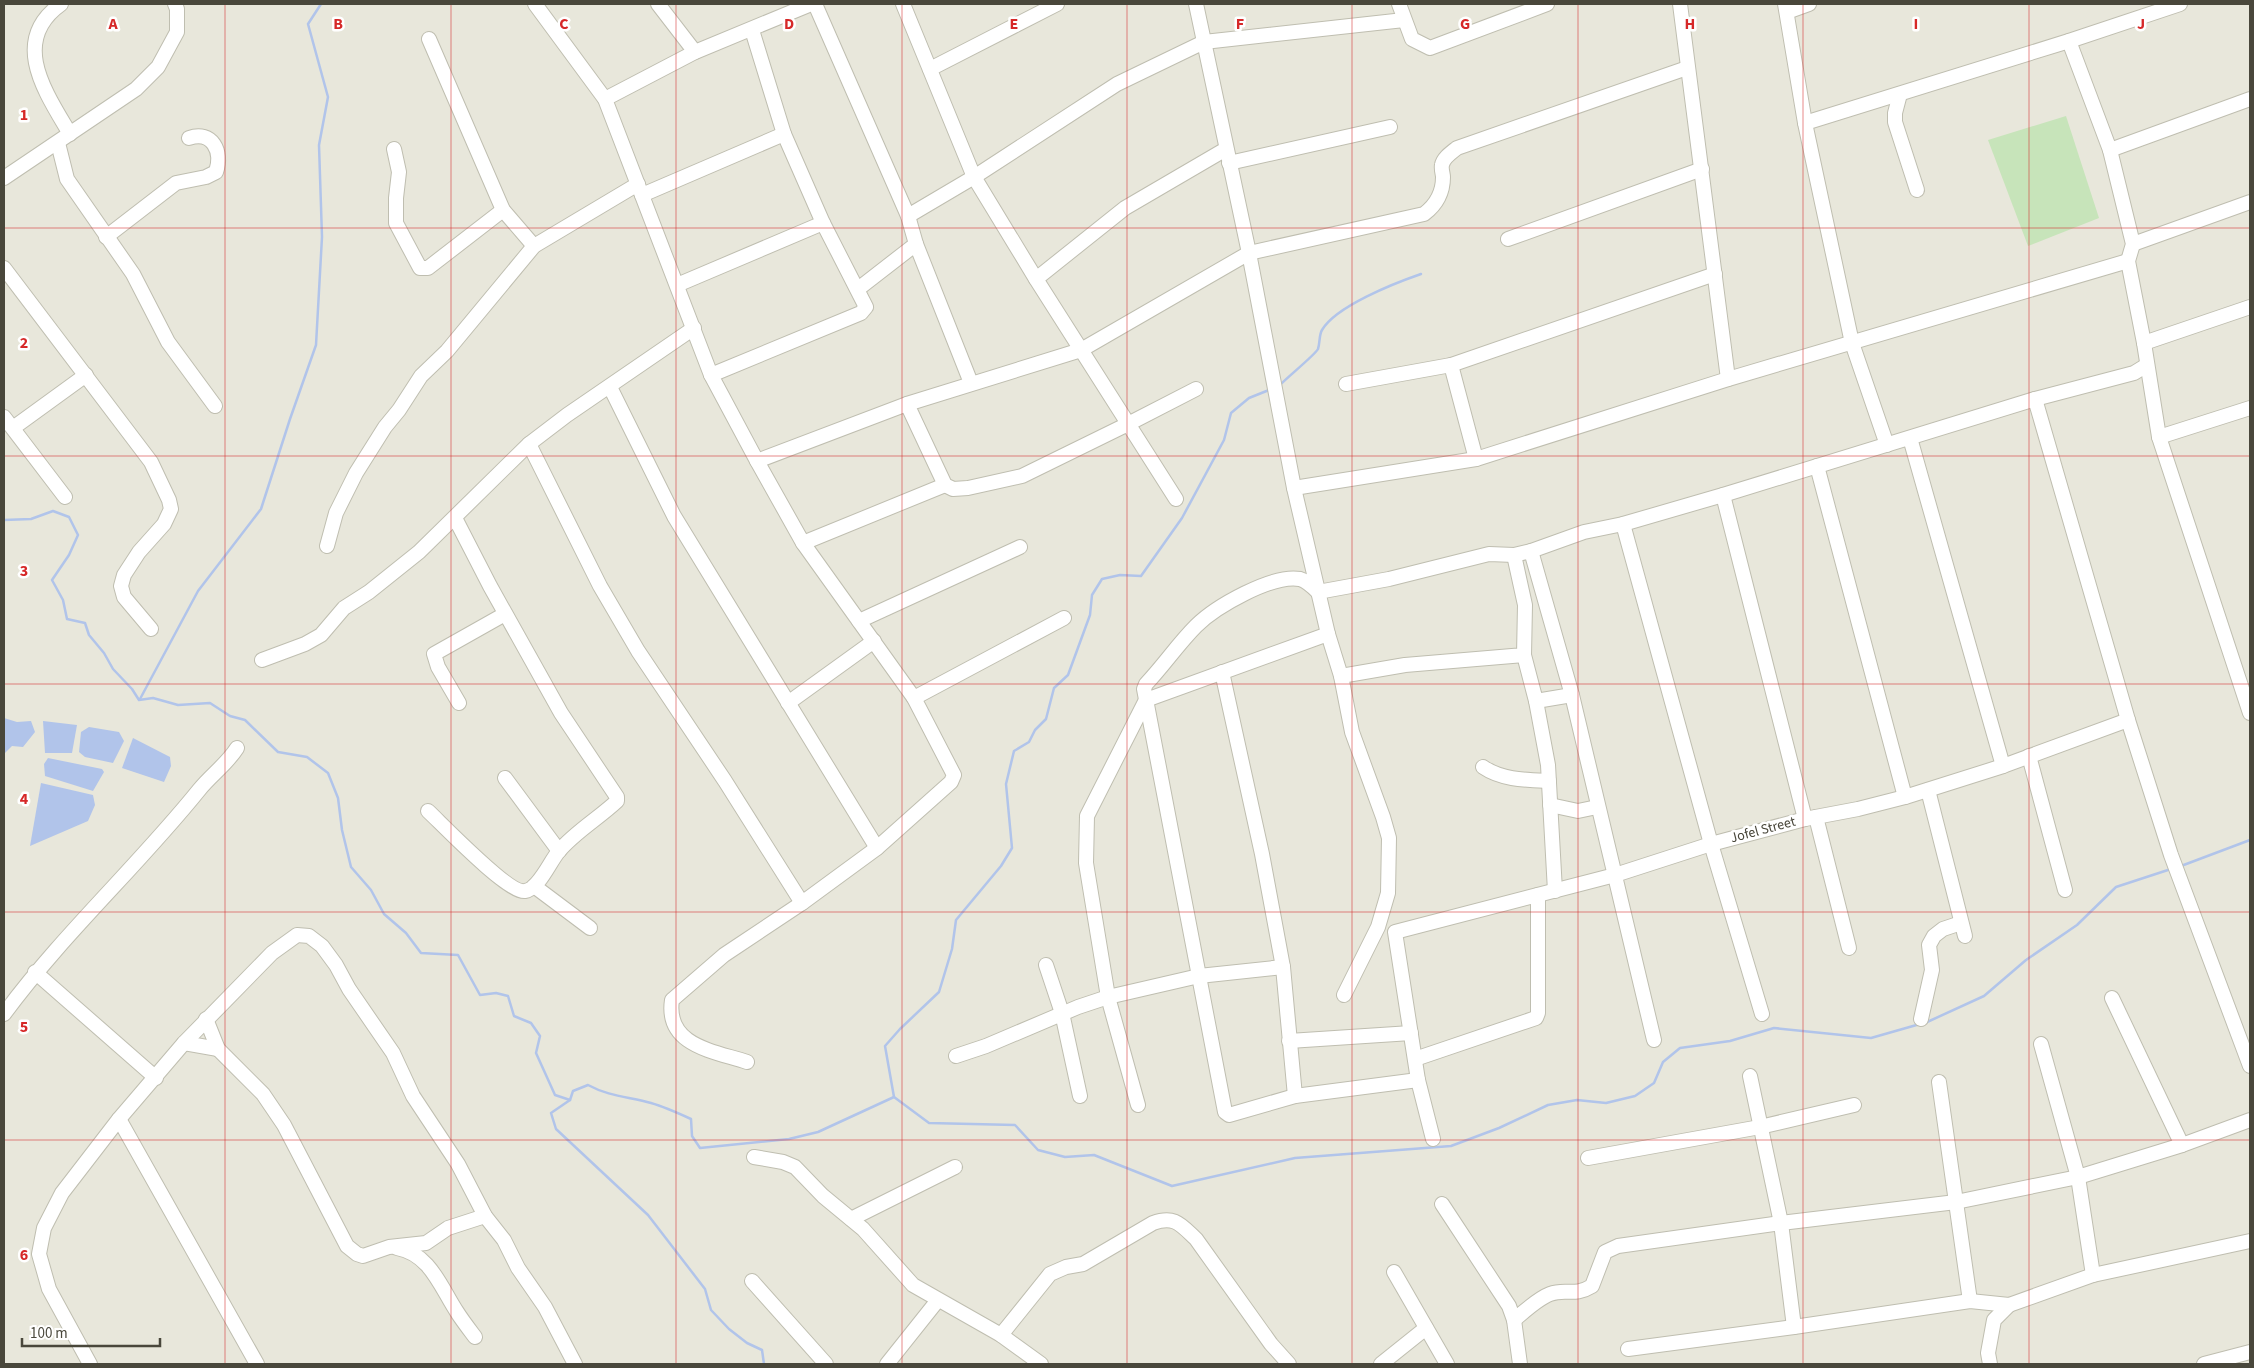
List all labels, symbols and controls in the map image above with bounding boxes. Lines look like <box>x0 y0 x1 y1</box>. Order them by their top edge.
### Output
text: A <box>107 13 118 35</box>
text: B <box>333 13 343 35</box>
text: C <box>559 13 569 35</box>
text: D <box>784 13 794 35</box>
text: E <box>1010 13 1018 35</box>
text: F <box>1236 13 1244 35</box>
text: G <box>1460 13 1470 35</box>
text: H <box>1685 13 1695 35</box>
text: I <box>1914 13 1918 35</box>
text: J <box>2137 13 2145 35</box>
text: 1 <box>20 104 28 126</box>
text: 2 <box>20 332 28 354</box>
text: 3 <box>20 560 28 582</box>
text: 4 <box>20 788 29 810</box>
street label: Jofel Street <box>1728 812 1798 848</box>
text: 5 <box>20 1016 28 1038</box>
text: 6 <box>20 1244 28 1266</box>
scale bar <box>22 1316 160 1348</box>
text: 100 m <box>30 1323 68 1344</box>

